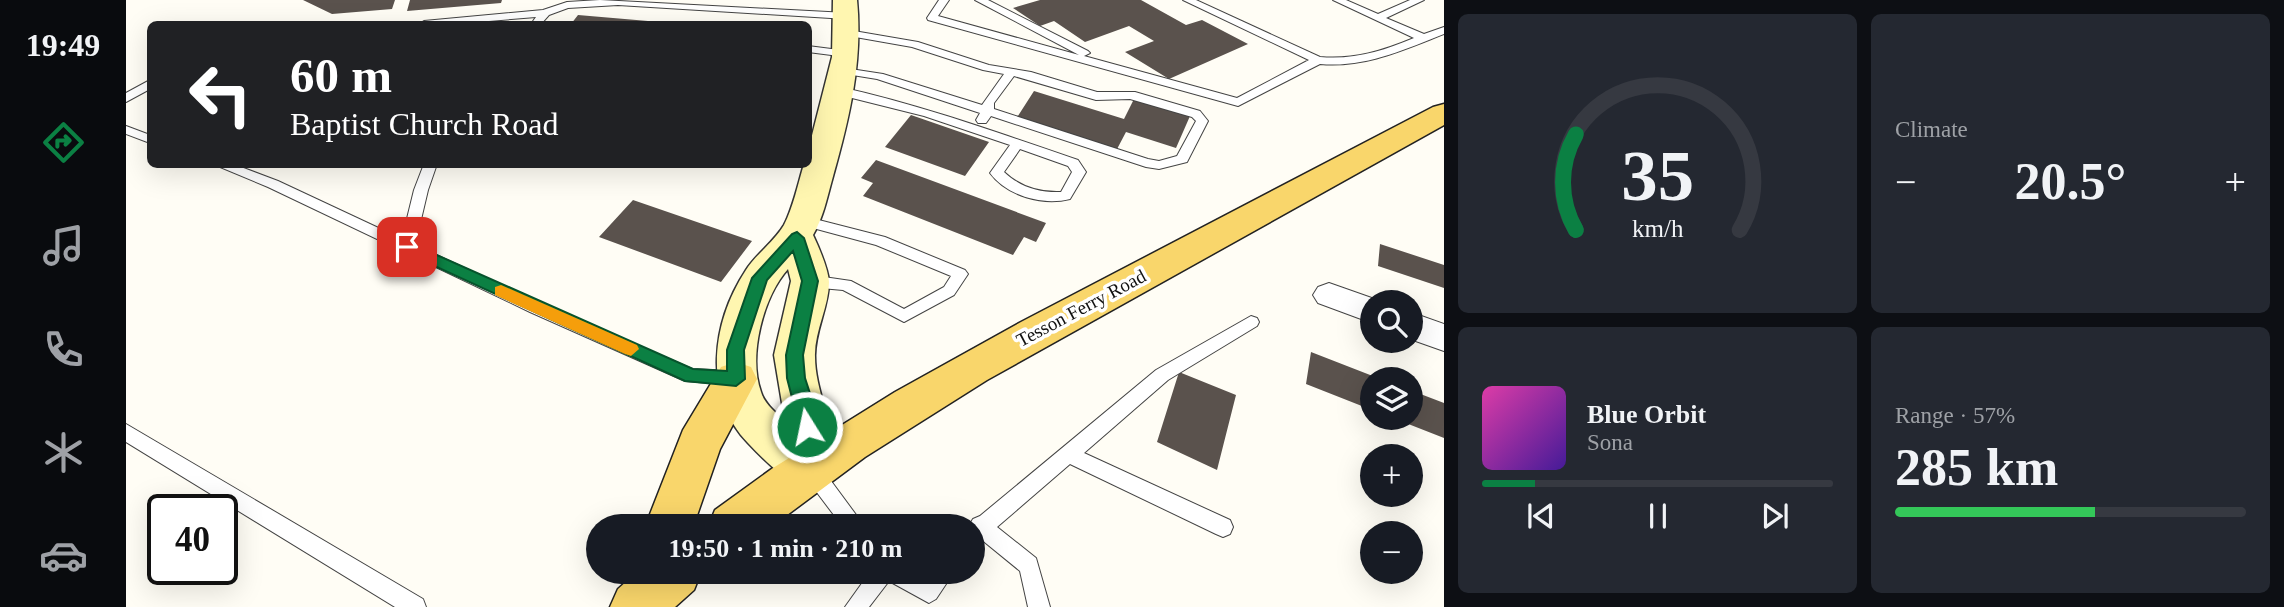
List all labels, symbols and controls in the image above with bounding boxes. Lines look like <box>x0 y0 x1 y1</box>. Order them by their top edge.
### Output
text: 19:49 <box>26 27 100 63</box>
text: 60 m <box>290 48 392 103</box>
icon: left <box>175 49 266 140</box>
text: Baptist Church Road <box>290 106 558 142</box>
text: Climate <box>1895 117 1968 142</box>
icon: directions <box>39 118 88 167</box>
text: 35 <box>1621 135 1694 216</box>
text: 20.5° <box>2015 153 2126 210</box>
text: − <box>1895 161 1916 203</box>
text: + <box>2225 161 2246 203</box>
text: km/h <box>1632 214 1684 241</box>
pin <box>377 217 437 277</box>
icon: music <box>39 221 88 270</box>
icon: arrive <box>388 228 426 266</box>
street label: Tesson Ferry Road <box>1013 265 1150 351</box>
map controls <box>1360 290 1423 584</box>
button: search <box>1360 290 1423 353</box>
icon: phone <box>39 325 88 374</box>
button: layers <box>1360 367 1423 430</box>
position arrow <box>770 390 844 464</box>
text: Blue Orbit <box>1587 400 1706 429</box>
text: Range · 57% <box>1895 403 2015 428</box>
icon: climate <box>39 428 88 477</box>
text: Sona <box>1587 430 1633 455</box>
text: 285 km <box>1895 439 2058 496</box>
button: + <box>1360 444 1423 507</box>
speed limit sign: 40 <box>147 494 238 585</box>
icon: previous <box>1522 497 1560 535</box>
icon: pause <box>1639 497 1677 535</box>
icon: next <box>1756 497 1794 535</box>
button: − <box>1360 521 1423 584</box>
icon: car <box>39 531 88 580</box>
text: 19:50 · 1 min · 210 m <box>669 534 903 563</box>

